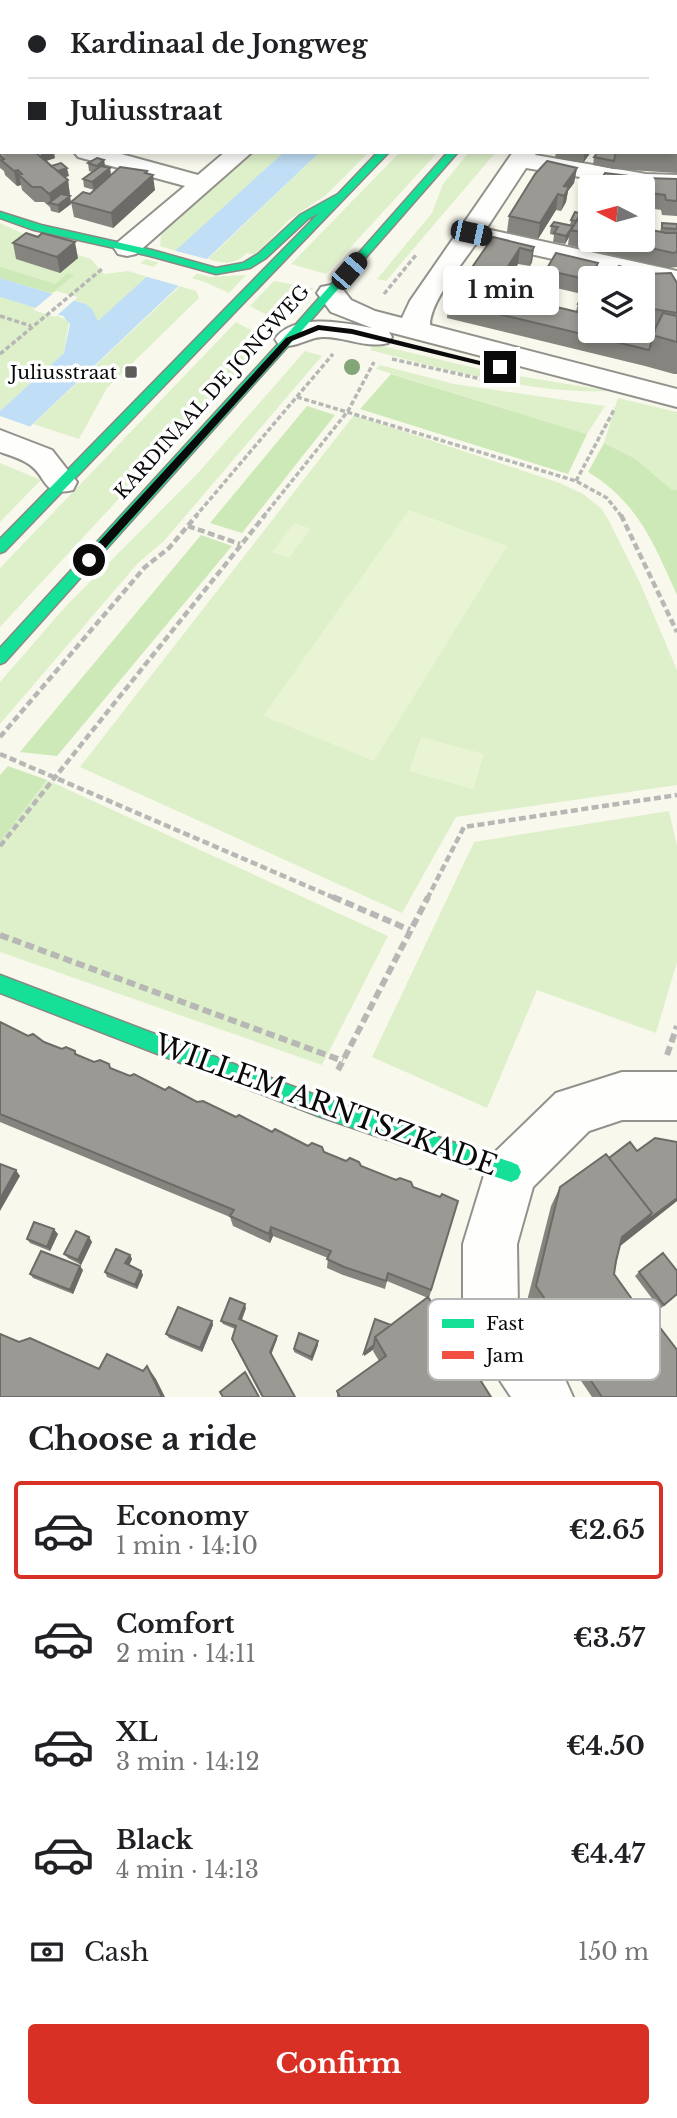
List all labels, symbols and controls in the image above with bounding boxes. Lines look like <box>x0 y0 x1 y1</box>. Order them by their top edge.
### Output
text: Kardinaal de Jongweg <box>70 28 367 60</box>
text: Juliusstraat <box>70 95 223 127</box>
north arrow <box>578 175 654 252</box>
map controls <box>578 175 655 343</box>
car <box>449 218 494 248</box>
car <box>328 248 371 294</box>
callout: 1 min <box>442 266 558 314</box>
button: layers <box>578 266 655 343</box>
text: 1 min <box>468 276 534 304</box>
street label: KARDINAAL DE JONGWEG <box>110 280 315 504</box>
route end <box>484 351 516 383</box>
place label: Juliusstraat <box>7 361 118 384</box>
marker: Juliusstraat <box>123 364 139 380</box>
route start <box>73 544 105 576</box>
street label: WILLEM ARNTSZKADE <box>149 1026 502 1183</box>
legend <box>428 1299 660 1380</box>
text: Fast <box>486 1312 525 1335</box>
text: Jam <box>483 1344 524 1367</box>
text: Choose a ride <box>28 1419 257 1459</box>
icon: car <box>32 1499 95 1562</box>
text: Economy <box>116 1500 249 1532</box>
text: €2.65 <box>569 1514 645 1546</box>
text: 1 min · 14:10 <box>116 1532 258 1560</box>
icon: car <box>32 1607 95 1670</box>
text: Comfort <box>116 1608 234 1640</box>
text: €3.57 <box>573 1622 645 1654</box>
text: 2 min · 14:11 <box>116 1640 256 1668</box>
icon: car <box>32 1715 95 1778</box>
text: XL <box>116 1716 158 1748</box>
text: €4.50 <box>566 1730 645 1762</box>
text: 3 min · 14:12 <box>116 1748 260 1776</box>
icon: car <box>32 1823 95 1886</box>
text: Black <box>116 1824 193 1856</box>
text: €4.47 <box>570 1838 645 1870</box>
text: 4 min · 14:13 <box>116 1856 259 1884</box>
icon: cash <box>28 1933 66 1971</box>
text: Cash <box>84 1936 149 1968</box>
text: 150 m <box>578 1938 649 1966</box>
button: Confirm <box>28 2024 649 2104</box>

